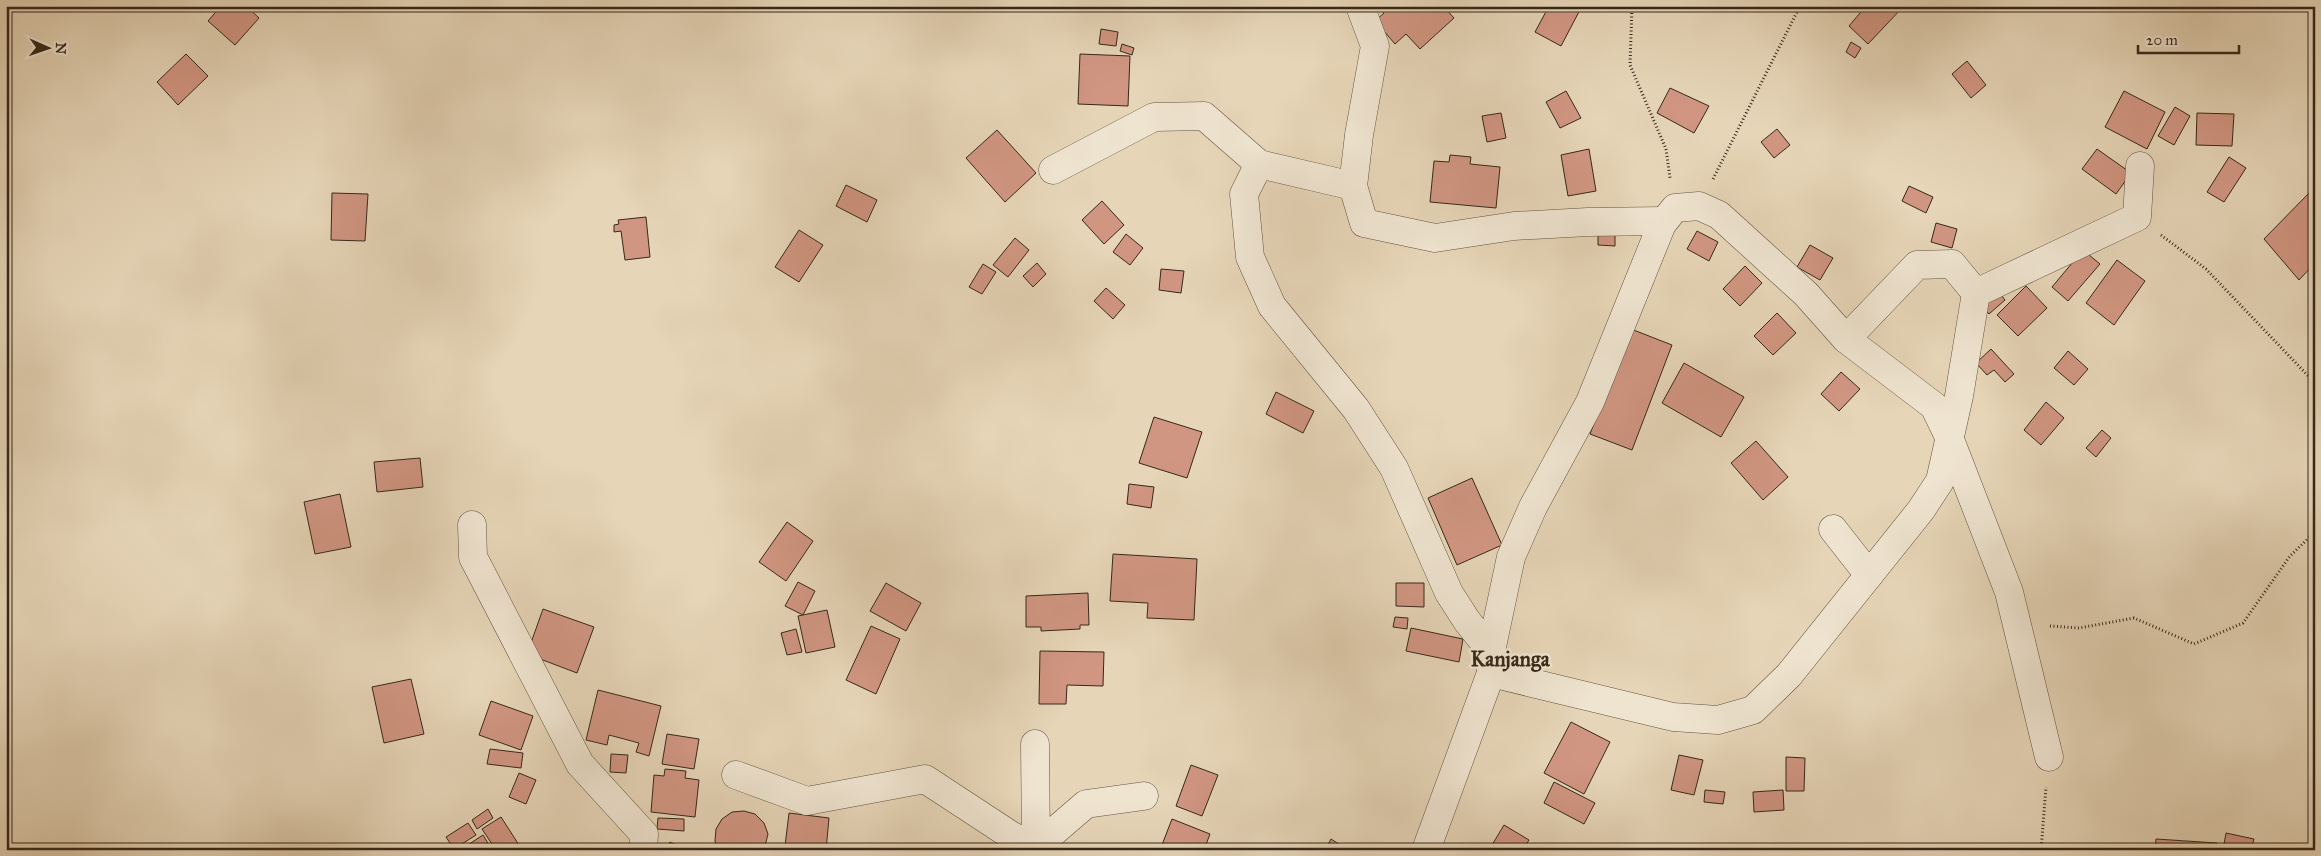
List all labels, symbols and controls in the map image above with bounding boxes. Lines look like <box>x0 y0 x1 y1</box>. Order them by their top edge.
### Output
north arrow <box>22 22 72 72</box>
scale bar <box>2138 22 2240 54</box>
text: 20 m <box>2146 31 2178 49</box>
text: N <box>52 42 69 55</box>
district label: Kanjanga <box>1470 646 1551 672</box>

